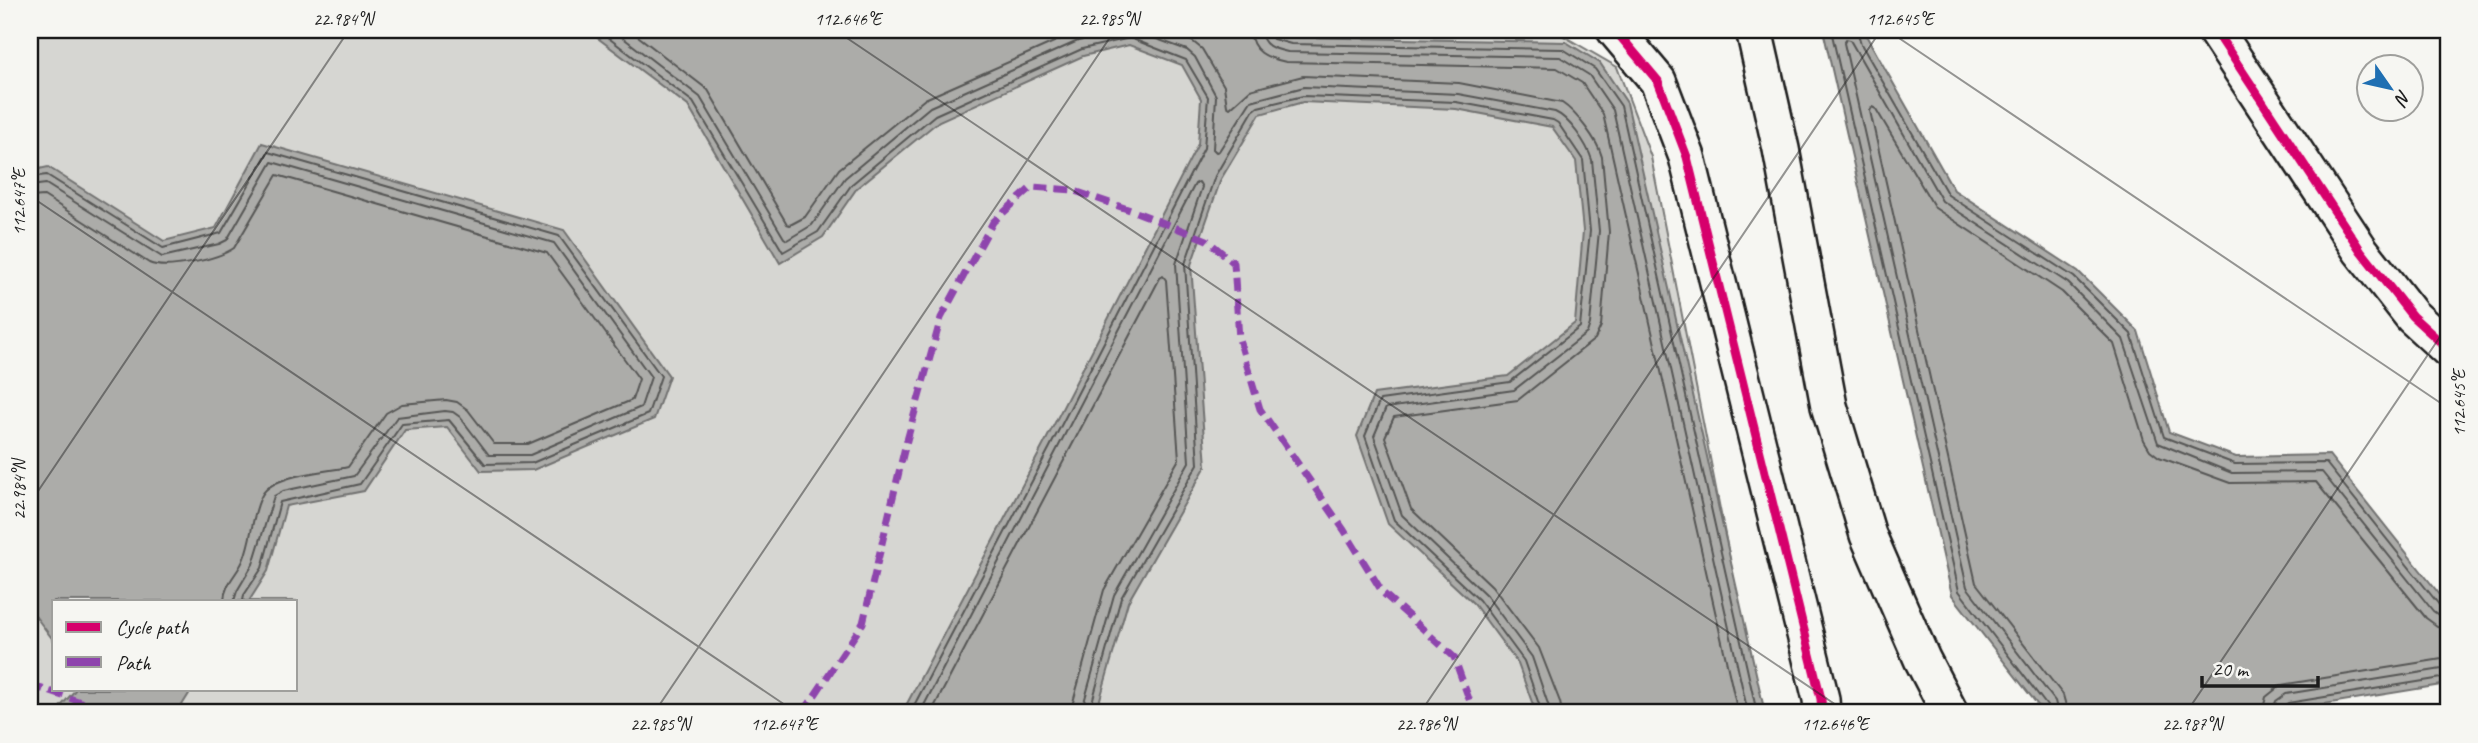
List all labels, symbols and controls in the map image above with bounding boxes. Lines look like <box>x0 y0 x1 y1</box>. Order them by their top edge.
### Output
text: 22.984°N <box>313 8 376 30</box>
text: 112.646°E <box>815 8 884 30</box>
text: 22.985°N <box>1079 8 1142 30</box>
text: 112.645°E <box>1867 8 1936 30</box>
north arrow <box>2356 52 2426 122</box>
text: N <box>2388 85 2417 111</box>
text: 112.647°E <box>8 166 30 235</box>
text: 112.645°E <box>2448 367 2470 436</box>
text: 22.984°N <box>8 457 30 520</box>
legend <box>52 600 298 690</box>
text: Cycle path <box>116 614 189 640</box>
scale bar <box>2202 645 2317 689</box>
text: Path <box>116 650 152 676</box>
text: 20 m <box>2212 656 2250 682</box>
text: 22.985°N <box>630 713 693 735</box>
text: 112.647°E <box>751 713 820 735</box>
text: 22.986°N <box>1396 713 1459 735</box>
text: 112.646°E <box>1802 713 1871 735</box>
text: 22.987°N <box>2162 713 2225 735</box>

